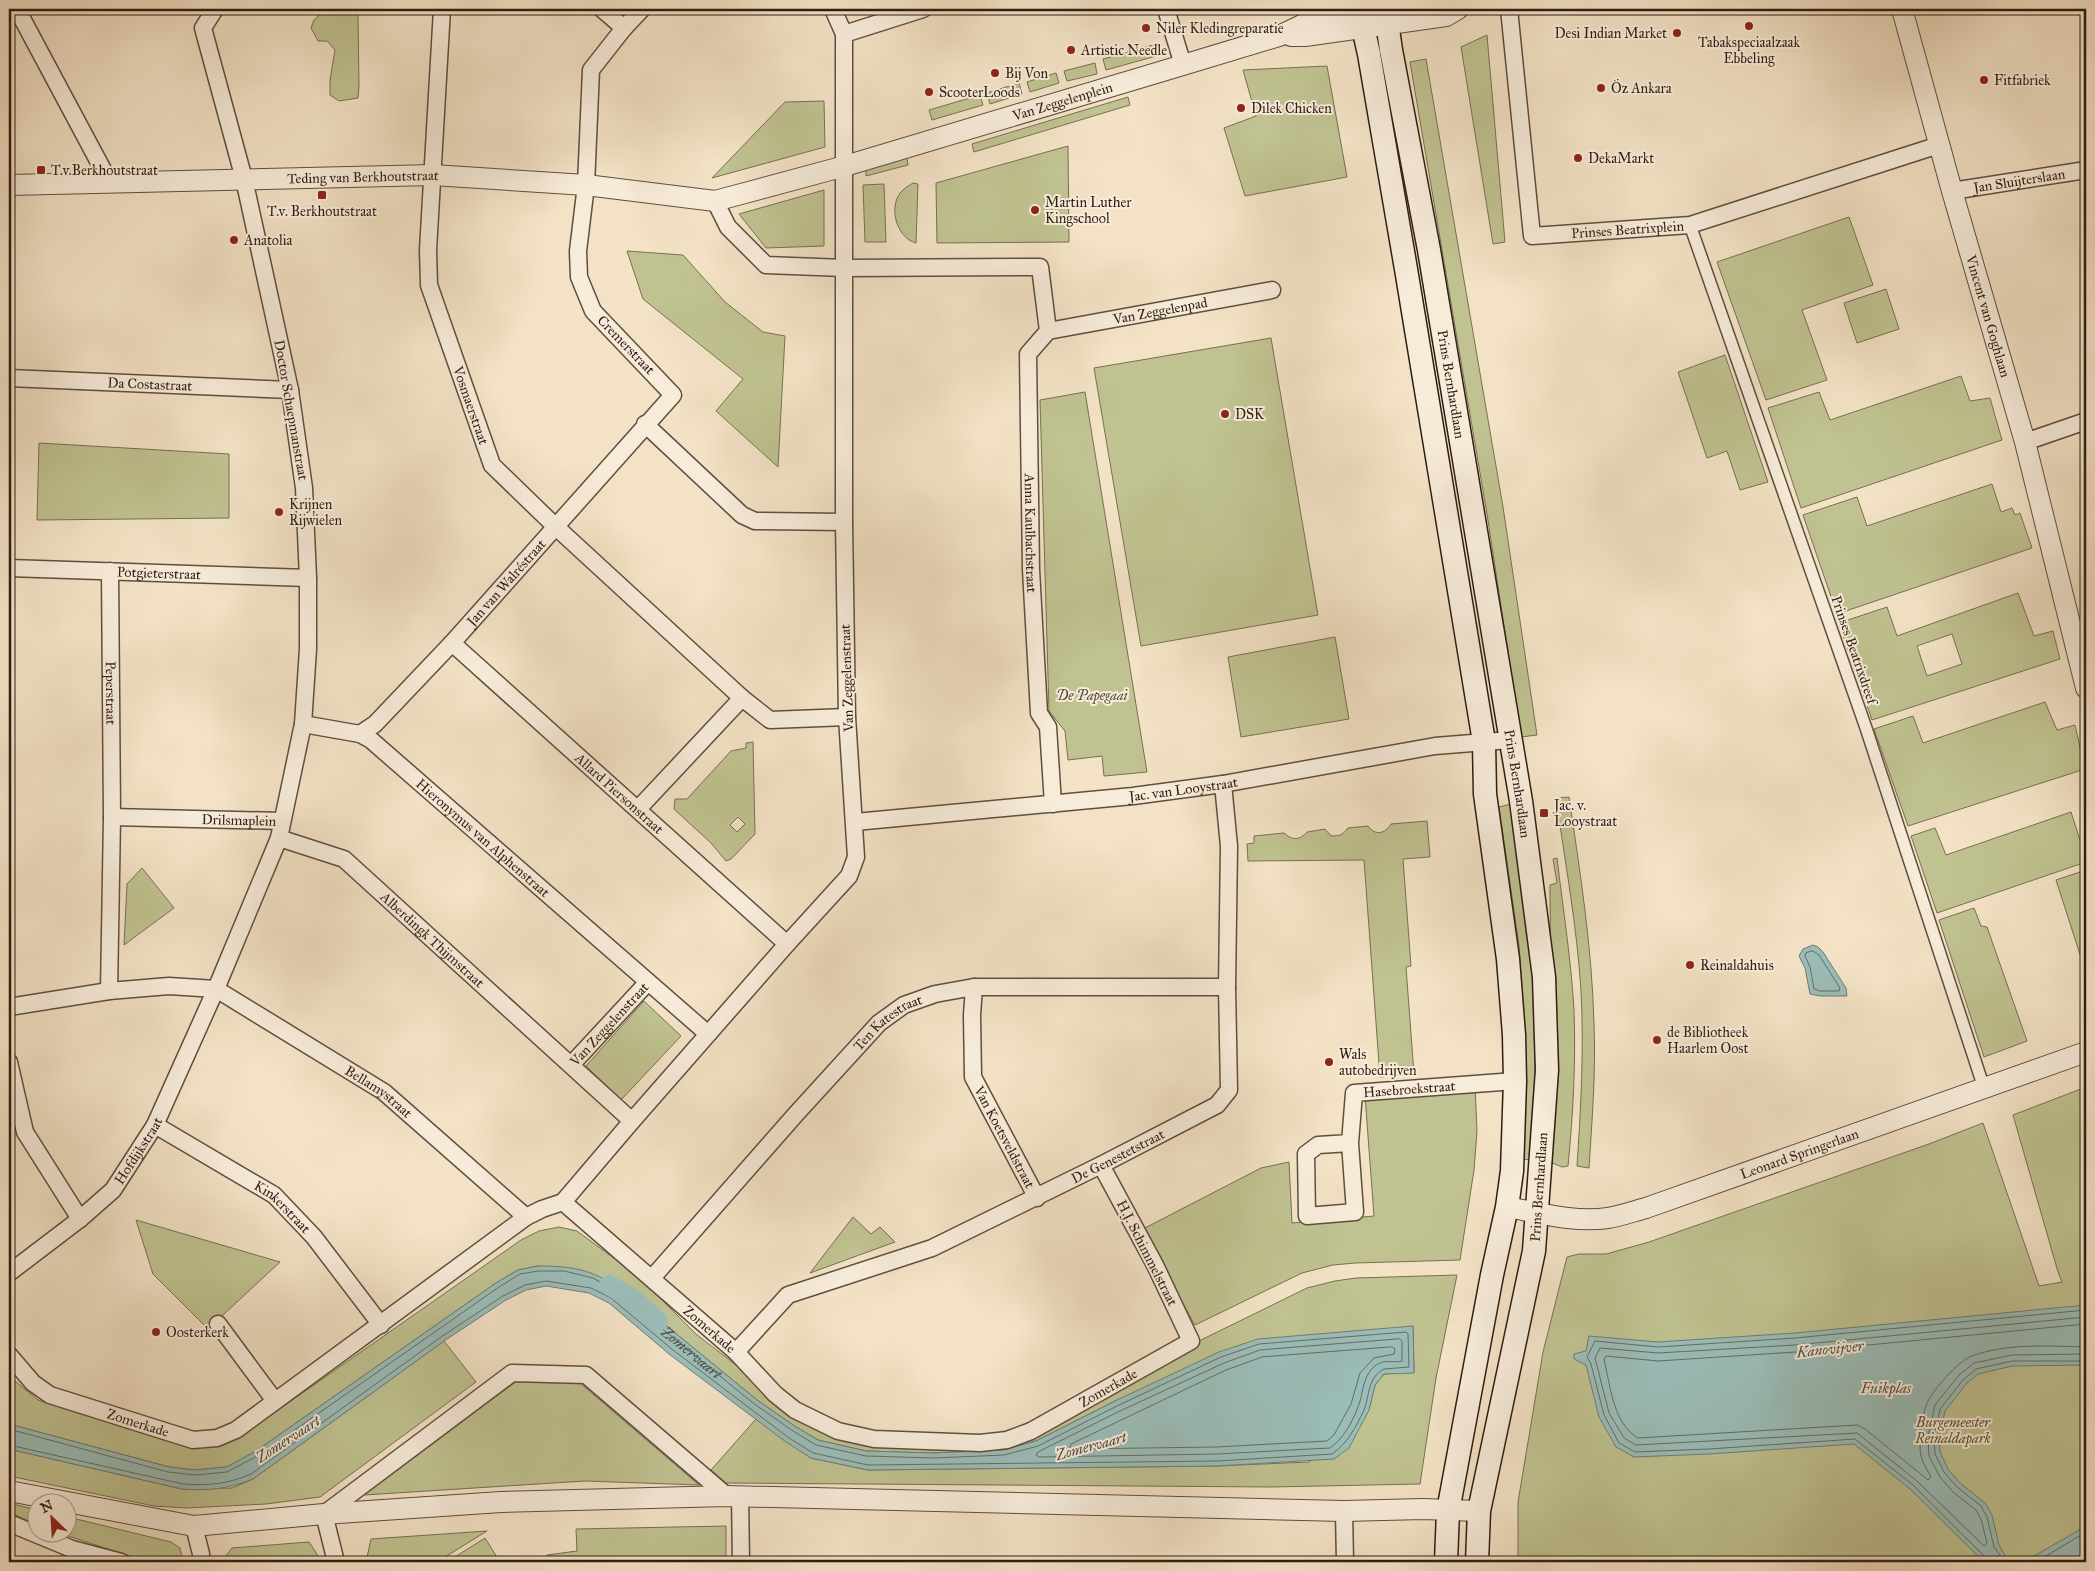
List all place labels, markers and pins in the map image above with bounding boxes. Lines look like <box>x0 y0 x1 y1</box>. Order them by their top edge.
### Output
place label: Niler Kledingreparatie <box>1156 20 1284 37</box>
marker: Tabakspeciaalzaak Ebbeling <box>1743 20 1755 32</box>
marker: Niler Kledingreparatie <box>1140 22 1152 34</box>
place label: Desi Indian Market <box>1555 25 1667 42</box>
marker: Desi Indian Market <box>1671 27 1683 39</box>
place label: Tabakspeciaalzaak Ebbeling <box>1698 34 1800 67</box>
place label: Artistic Needle <box>1080 42 1167 59</box>
marker: Artistic Needle <box>1065 44 1077 56</box>
place label: Bij Von <box>1005 65 1048 82</box>
marker: Bij Von <box>989 67 1001 79</box>
place label: Fitfabriek <box>1994 72 2051 89</box>
marker: Fitfabriek <box>1978 74 1990 86</box>
place label: Öz Ankara <box>1611 78 1672 97</box>
marker: Öz Ankara <box>1595 82 1607 94</box>
place label: ScooterLoods <box>939 84 1020 101</box>
marker: ScooterLoods <box>923 86 935 98</box>
place label: Dilek Chicken <box>1251 100 1332 117</box>
marker: Dilek Chicken <box>1235 102 1247 114</box>
place label: DekaMarkt <box>1588 150 1654 167</box>
marker: DekaMarkt <box>1572 152 1584 164</box>
place label: T.v.Berkhoutstraat <box>51 162 158 179</box>
marker: T.v.Berkhoutstraat <box>35 164 47 176</box>
marker: T.v. Berkhoutstraat <box>316 189 328 201</box>
place label: Martin Luther Kingschool <box>1045 194 1132 227</box>
place label: T.v. Berkhoutstraat <box>267 203 377 220</box>
marker: Martin Luther Kingschool <box>1029 204 1041 216</box>
place label: Anatolia <box>243 232 293 249</box>
marker: Anatolia <box>228 234 240 246</box>
place label: DSK <box>1235 406 1265 423</box>
marker: DSK <box>1219 408 1231 420</box>
place label: Krijnen Rijwielen <box>289 496 342 529</box>
marker: Krijnen Rijwielen <box>273 506 285 518</box>
place label: Jac. v. Looystraat <box>1552 797 1617 830</box>
marker: Jac. v. Looystraat <box>1538 807 1550 819</box>
place label: Reinaldahuis <box>1700 957 1774 974</box>
marker: Reinaldahuis <box>1684 959 1696 971</box>
place label: de Bibliotheek Haarlem Oost <box>1667 1024 1749 1057</box>
marker: de Bibliotheek Haarlem Oost <box>1651 1034 1663 1046</box>
place label: Wals autobedrijven <box>1339 1046 1417 1079</box>
marker: Wals autobedrijven <box>1323 1056 1335 1068</box>
place label: Oosterkerk <box>166 1324 229 1341</box>
marker: Oosterkerk <box>150 1326 162 1338</box>

